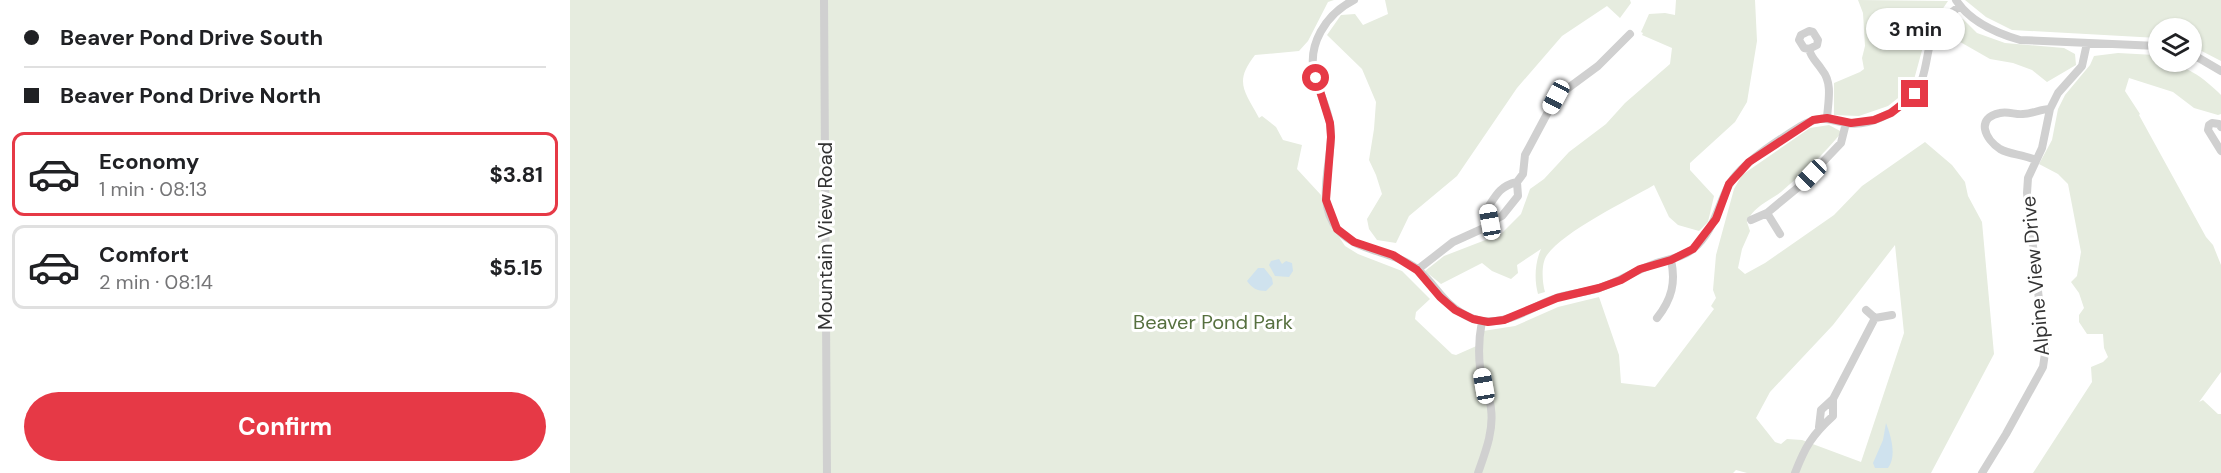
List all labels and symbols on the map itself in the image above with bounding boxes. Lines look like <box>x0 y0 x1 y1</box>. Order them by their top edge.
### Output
callout: 3 min <box>1866 7 1964 49</box>
route start <box>1302 64 1329 91</box>
car <box>1540 77 1572 117</box>
route end <box>1901 80 1928 107</box>
street label: Mountain View Road <box>812 142 838 330</box>
car <box>1792 156 1830 194</box>
street label: Alpine View Drive <box>2015 195 2055 357</box>
car <box>1478 203 1502 241</box>
park label: Beaver Pond Park <box>1133 309 1293 335</box>
car <box>1472 367 1496 405</box>

